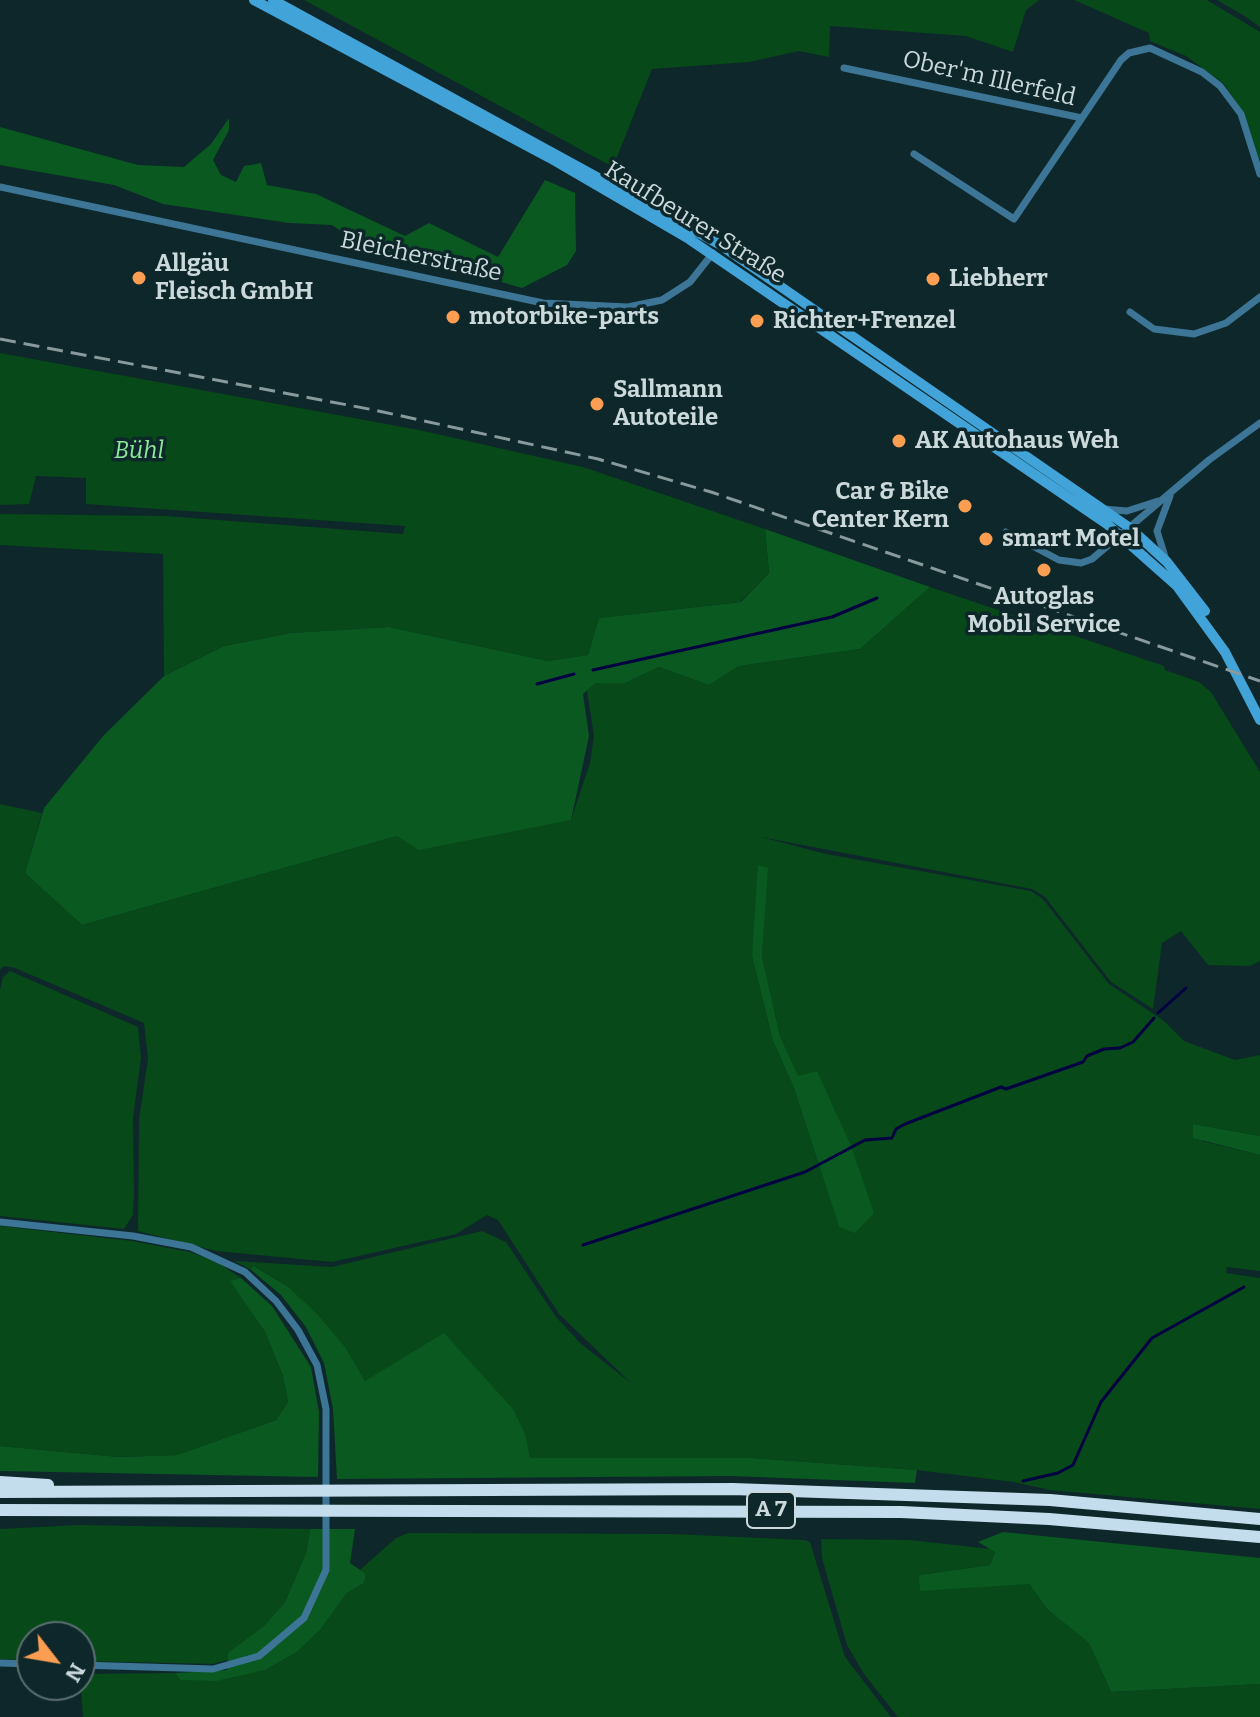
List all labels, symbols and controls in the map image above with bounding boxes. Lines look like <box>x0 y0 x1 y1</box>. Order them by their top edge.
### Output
street label: Ober'm Illerfeld <box>900 45 1078 113</box>
street label: Kaufbeurer Straße <box>599 156 791 290</box>
street label: Bleicherstraße <box>338 226 504 288</box>
place label: Allgäu Fleisch GmbH <box>155 250 313 306</box>
place label: Liebherr <box>949 265 1048 293</box>
marker: Allgäu Fleisch GmbH <box>130 269 148 287</box>
marker: Liebherr <box>924 270 942 288</box>
place label: motorbike-parts <box>469 303 659 331</box>
place label: Richter+Frenzel <box>773 307 956 335</box>
marker: motorbike-parts <box>444 308 462 326</box>
marker: Richter+Frenzel <box>748 312 766 330</box>
place label: Sallmann Autoteile <box>613 376 723 432</box>
marker: Sallmann Autoteile <box>588 395 606 413</box>
place label: AK Autohaus Weh <box>915 427 1119 455</box>
marker: AK Autohaus Weh <box>890 432 908 450</box>
park label: Bühl <box>114 437 164 465</box>
place label: Car & Bike Center Kern <box>812 478 949 534</box>
marker: Car & Bike Center Kern <box>956 497 974 515</box>
place label: smart Motel <box>1002 525 1140 553</box>
marker: smart Motel <box>977 530 995 548</box>
marker: Autoglas Mobil Service <box>1035 561 1053 579</box>
place label: Autoglas Mobil Service <box>968 583 1120 639</box>
road number: A 7 <box>747 1492 795 1528</box>
north arrow <box>16 1621 96 1701</box>
text: N <box>59 1658 91 1687</box>

